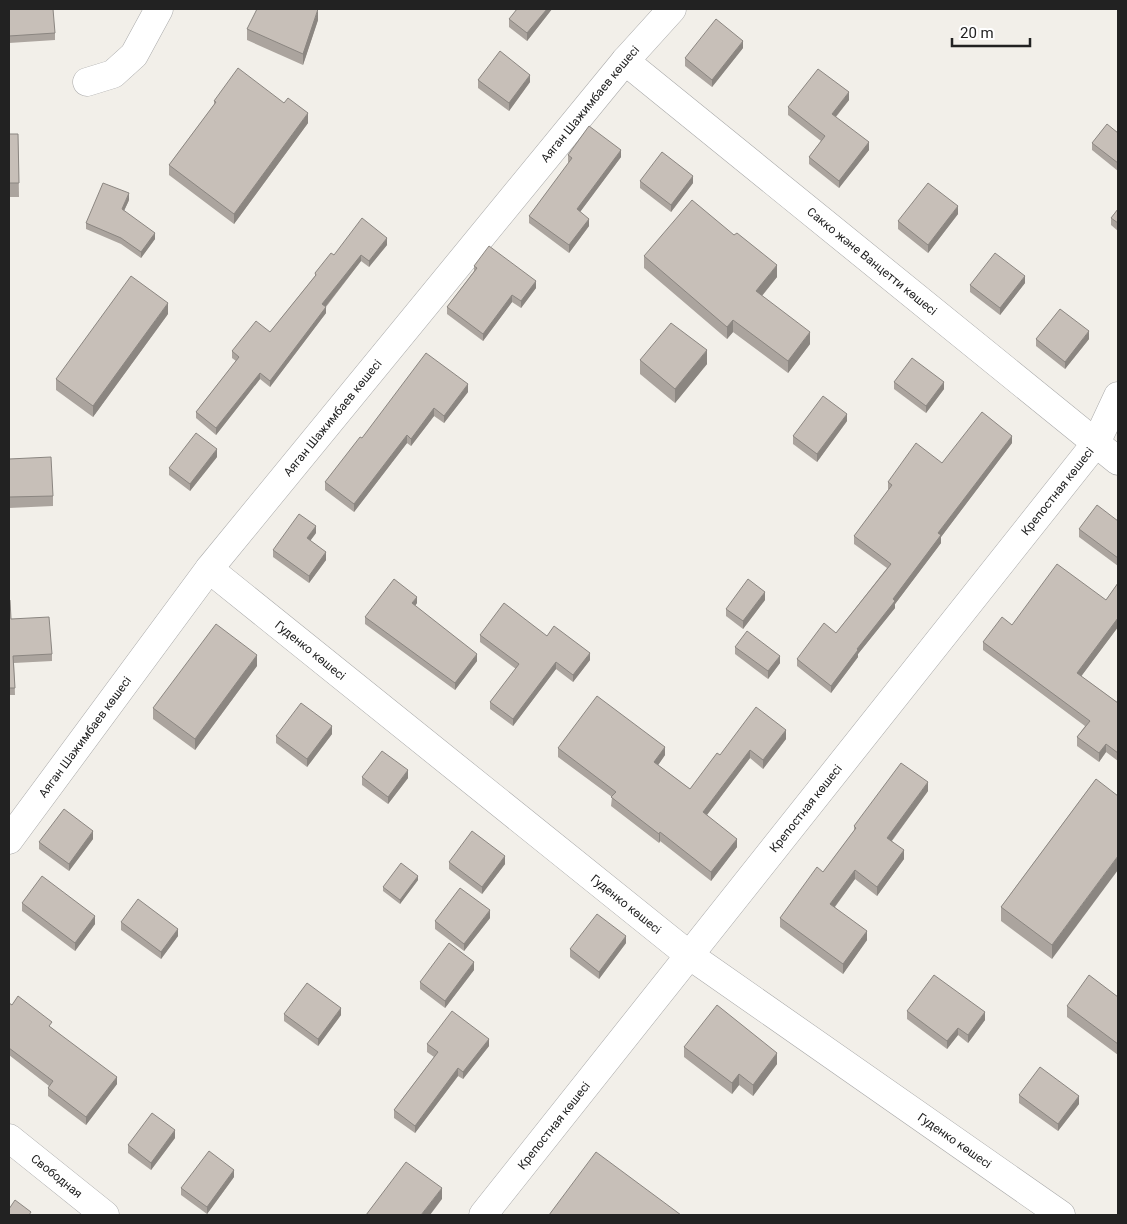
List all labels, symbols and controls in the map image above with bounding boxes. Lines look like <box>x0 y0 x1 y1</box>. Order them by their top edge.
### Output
scale bar <box>952 15 1030 47</box>
text: 20 m <box>960 24 994 42</box>
street label: Аяган Шажимбаев көшесі <box>538 43 642 165</box>
street label: Сакко және Ванцетти көшесі <box>804 205 940 318</box>
street label: Аяган Шажимбаев көшесі <box>281 357 385 479</box>
street label: Крепостная көшесі <box>1018 445 1097 538</box>
street label: Гуденко көшесі <box>272 618 348 683</box>
street label: Аяган Шажимбаев көшесі <box>36 674 134 800</box>
street label: Крепостная көшесі <box>767 762 845 855</box>
street label: Гуденко көшесі <box>588 872 664 937</box>
street label: Крепостная көшесі <box>515 1079 593 1172</box>
street label: Гуденко көшесі <box>915 1110 994 1171</box>
street label: Свободная <box>28 1151 85 1201</box>

